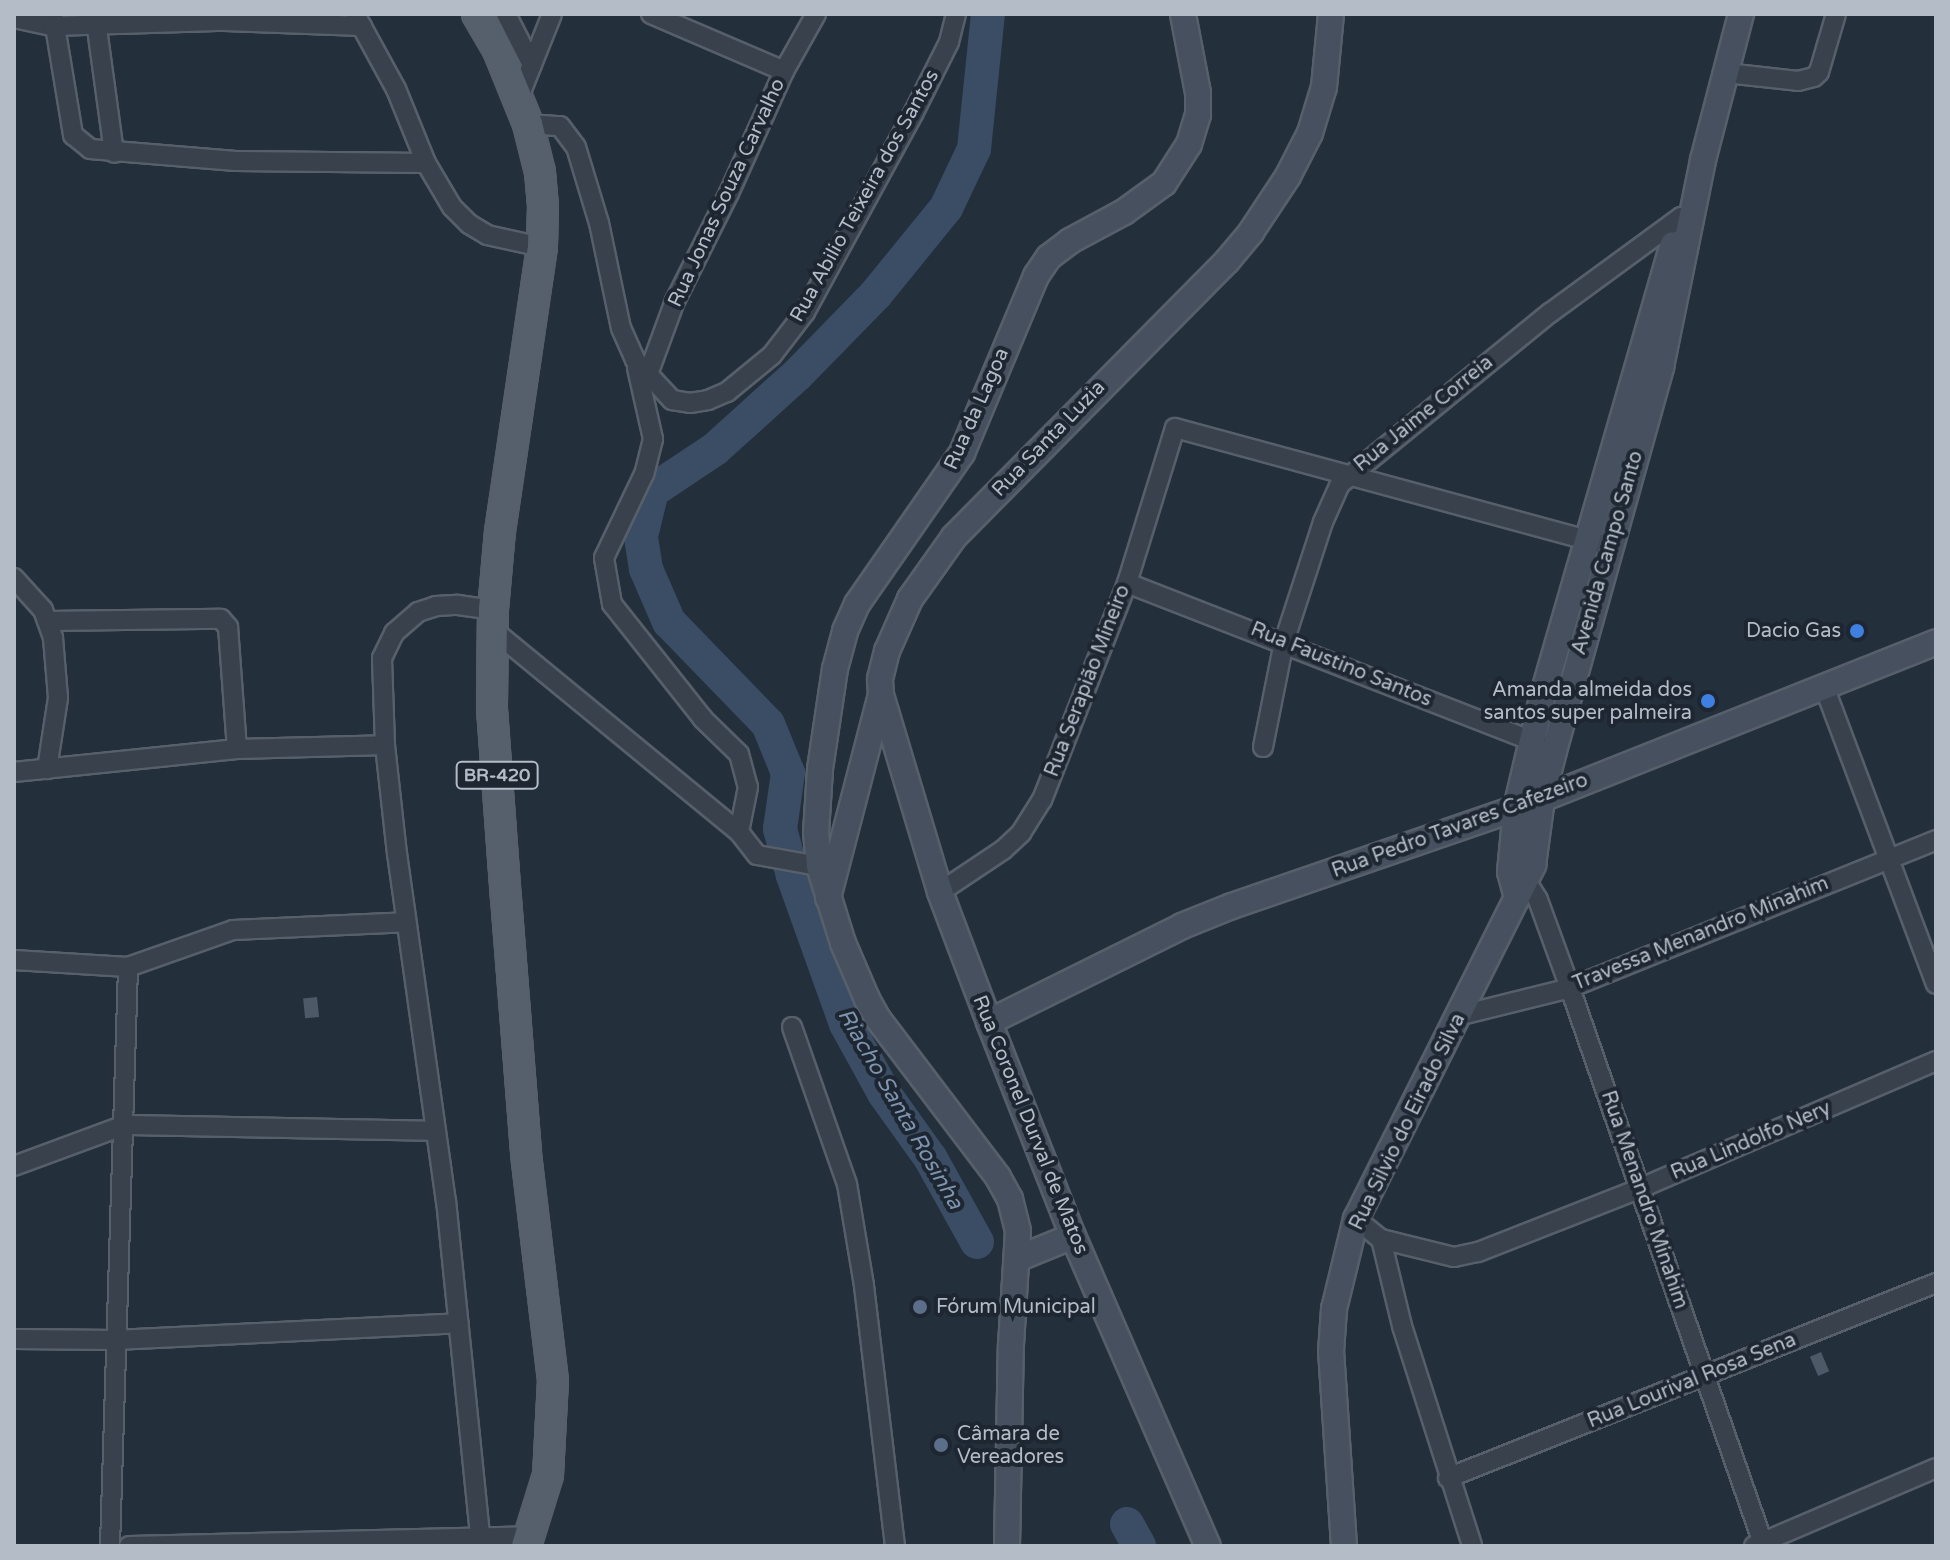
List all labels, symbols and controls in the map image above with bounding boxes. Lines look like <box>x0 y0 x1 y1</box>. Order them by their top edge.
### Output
street label: Rua Abilio Teixeira dos Santos <box>785 66 945 326</box>
street label: Rua Jonas Souza Carvalho <box>663 75 791 311</box>
street label: Rua da Lagoa <box>939 344 1015 474</box>
street label: Rua Jaime Correia <box>1350 351 1498 477</box>
street label: Rua Santa Luzia <box>987 376 1111 502</box>
street label: Avenida Campo Santo <box>1567 448 1649 658</box>
street label: Rua Serapião Mineiro <box>1040 582 1136 780</box>
street label: Rua Faustino Santos <box>1247 618 1435 712</box>
place label: Dacio Gas <box>1746 619 1841 643</box>
marker: Dacio Gas <box>1848 622 1866 640</box>
place label: Amanda almeida dos santos super palmeira <box>1484 678 1692 725</box>
marker: Amanda almeida dos santos super palmeira <box>1699 692 1717 710</box>
road number: BR-420 <box>455 761 539 789</box>
street label: Rua Pedro Tavares Cafezeiro <box>1329 768 1591 884</box>
street label: Travessa Menandro Minahim <box>1570 872 1832 996</box>
street label: Rua Coronel Durval de Matos <box>967 992 1093 1258</box>
water label: Riacho Santa Rosinha <box>832 1004 968 1214</box>
street label: Rua Silvio do Eirado Silva <box>1345 1010 1471 1234</box>
street label: Rua Menandro Minahim <box>1595 1088 1693 1312</box>
street label: Rua Lindolfo Nery <box>1668 1097 1834 1185</box>
place label: Fórum Municipal <box>936 1295 1096 1319</box>
marker: Fórum Municipal <box>911 1298 929 1316</box>
street label: Rua Lourival Rosa Sena <box>1584 1328 1800 1434</box>
place label: Câmara de Vereadores <box>957 1422 1064 1469</box>
marker: Câmara de Vereadores <box>932 1436 950 1454</box>

